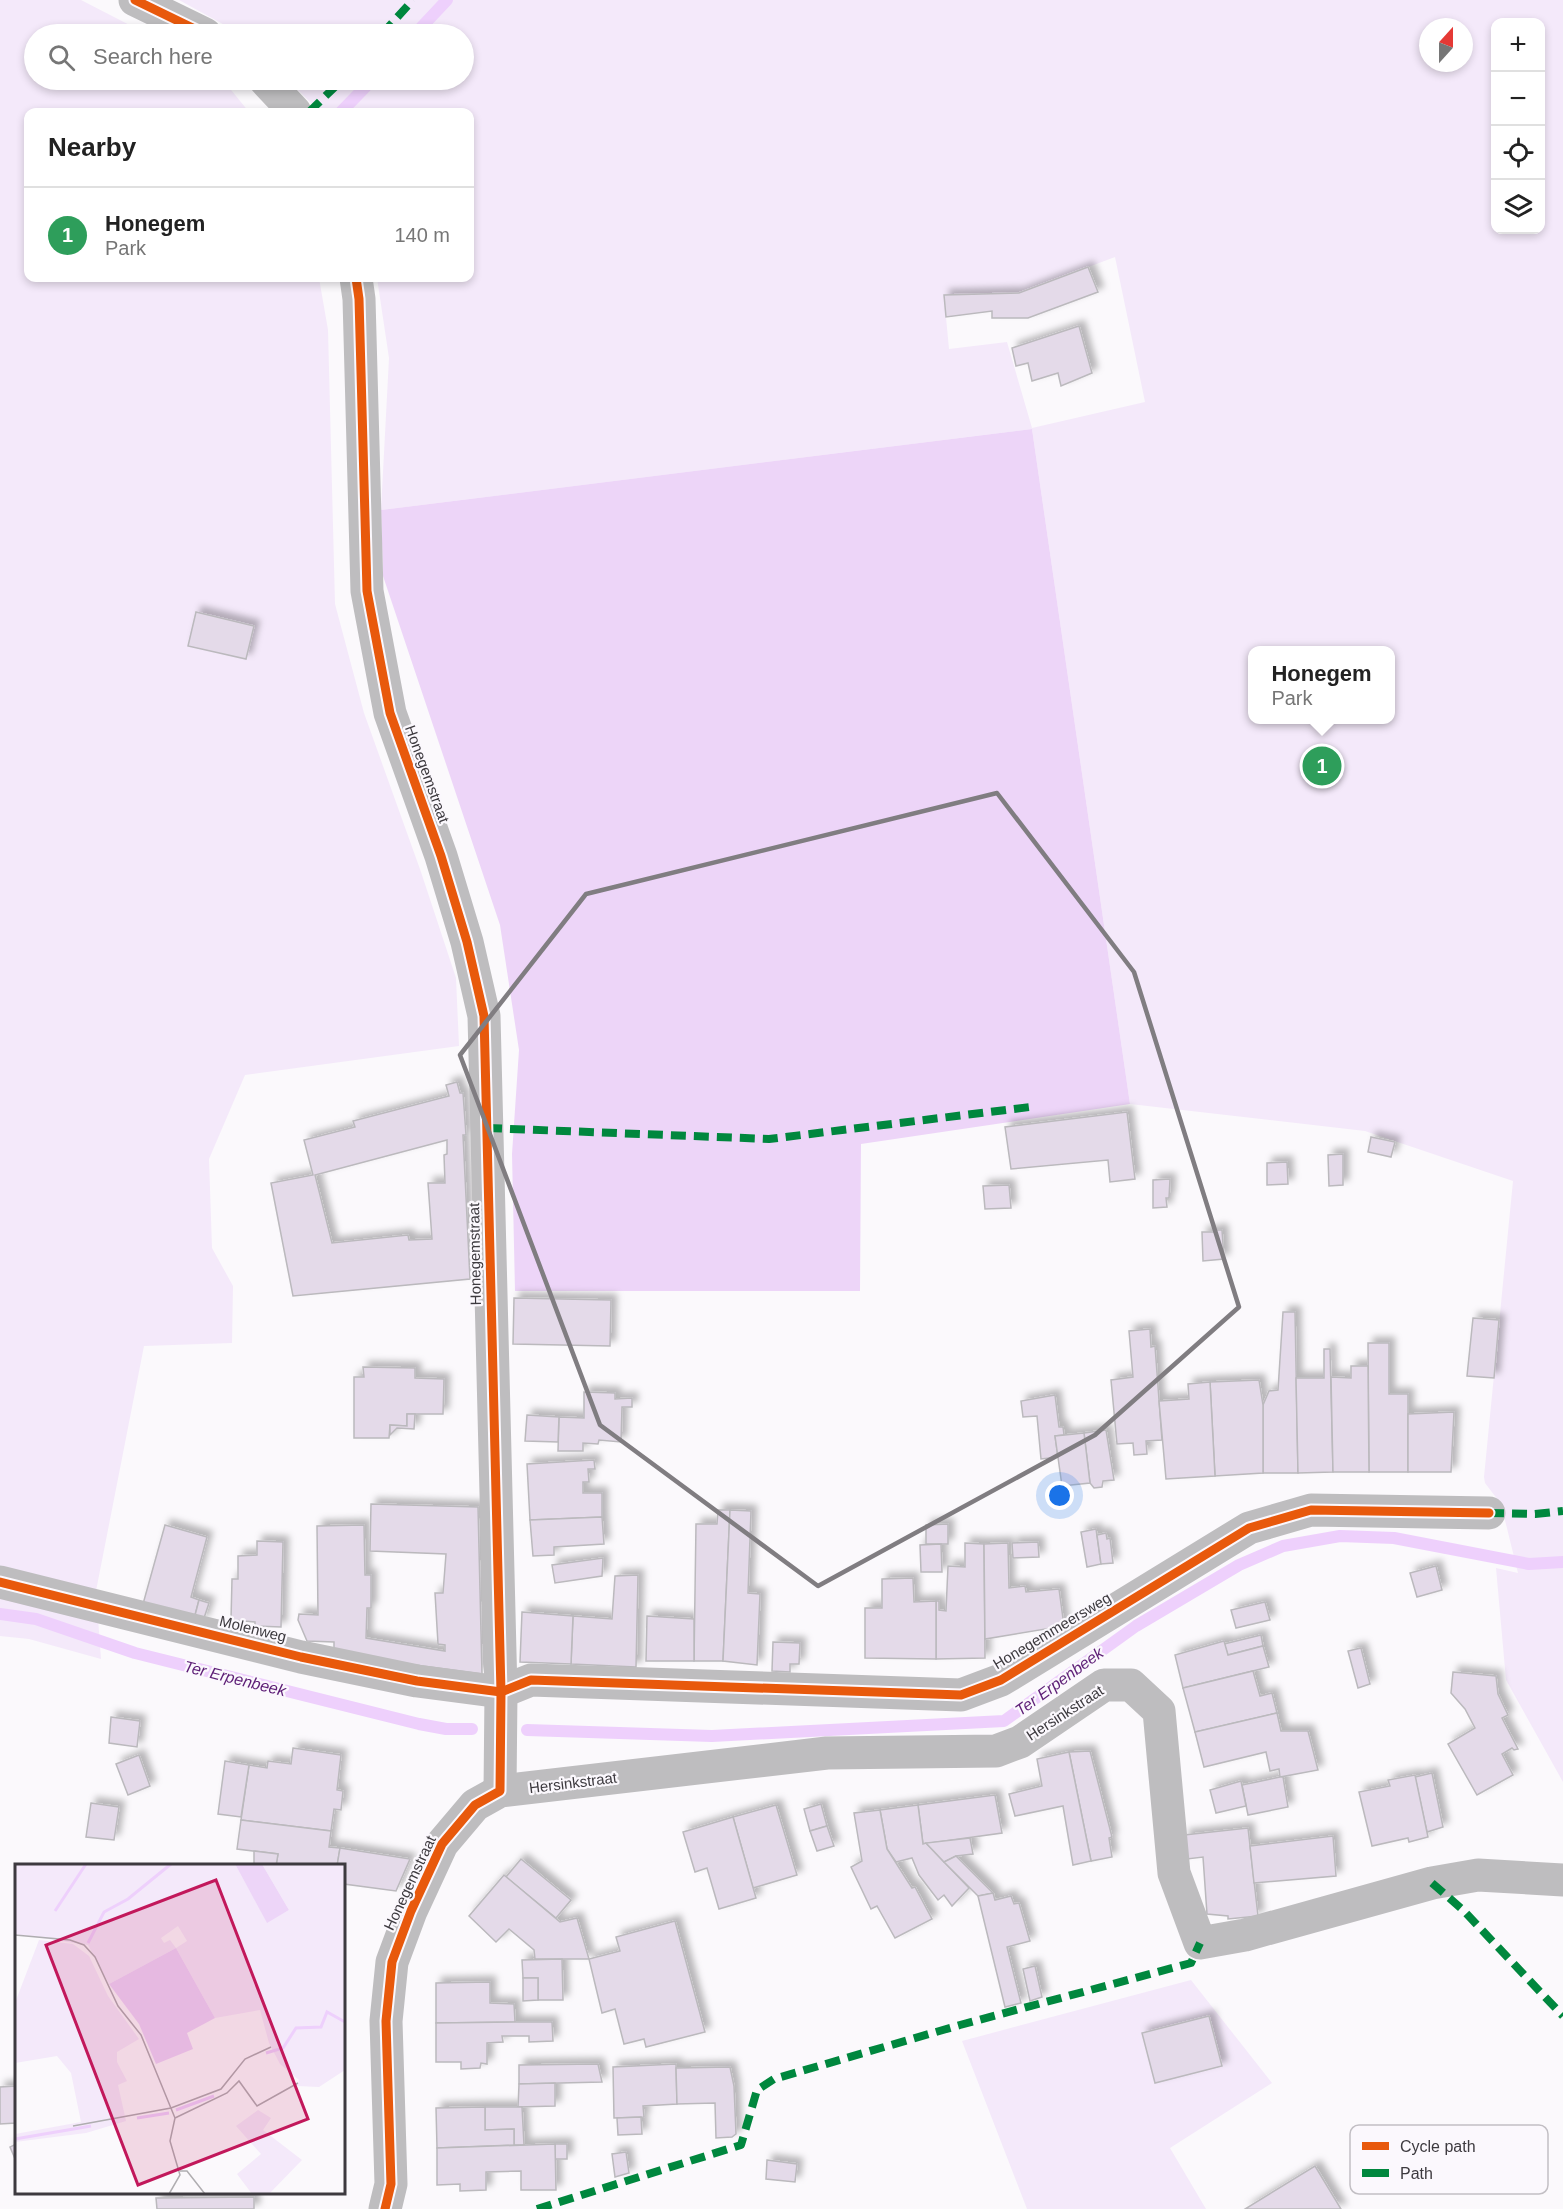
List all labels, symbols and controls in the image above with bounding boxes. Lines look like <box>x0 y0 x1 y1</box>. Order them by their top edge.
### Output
north arrow <box>1419 18 1473 72</box>
map controls <box>1491 18 1545 234</box>
button: + <box>1491 18 1545 72</box>
search box <box>24 24 474 90</box>
icon: search <box>45 41 78 74</box>
text: Search here <box>93 44 213 69</box>
button: − <box>1491 72 1545 126</box>
button: locate <box>1491 126 1545 180</box>
text: Nearby <box>48 132 136 162</box>
button: layers <box>1491 180 1545 234</box>
text: Honegem <box>105 211 205 236</box>
text: 1 <box>62 224 73 246</box>
text: 140 m <box>394 224 450 246</box>
text: Park <box>105 237 146 259</box>
popup <box>1248 646 1395 724</box>
text: Honegem <box>1271 661 1372 686</box>
text: Park <box>1271 687 1313 709</box>
street label: Honegemstraat <box>402 723 453 826</box>
pin: 1 <box>1302 744 1342 789</box>
street label: Honegemstraat <box>465 1202 484 1305</box>
your location <box>1045 1481 1074 1510</box>
street label: Honegemmeersweg <box>990 1589 1114 1672</box>
street label: Molenweg <box>218 1612 288 1645</box>
water label: Ter Erpenbeek <box>1012 1643 1107 1719</box>
water label: Ter Erpenbeek <box>182 1658 289 1700</box>
street label: Hersinkstraat <box>1023 1681 1107 1744</box>
street label: Hersinkstraat <box>528 1769 619 1796</box>
street label: Honegemstraat <box>380 1832 439 1933</box>
inset map <box>15 1864 345 2194</box>
legend <box>1350 2125 1548 2194</box>
text: Cycle path <box>1400 2138 1476 2155</box>
text: Path <box>1400 2165 1433 2182</box>

